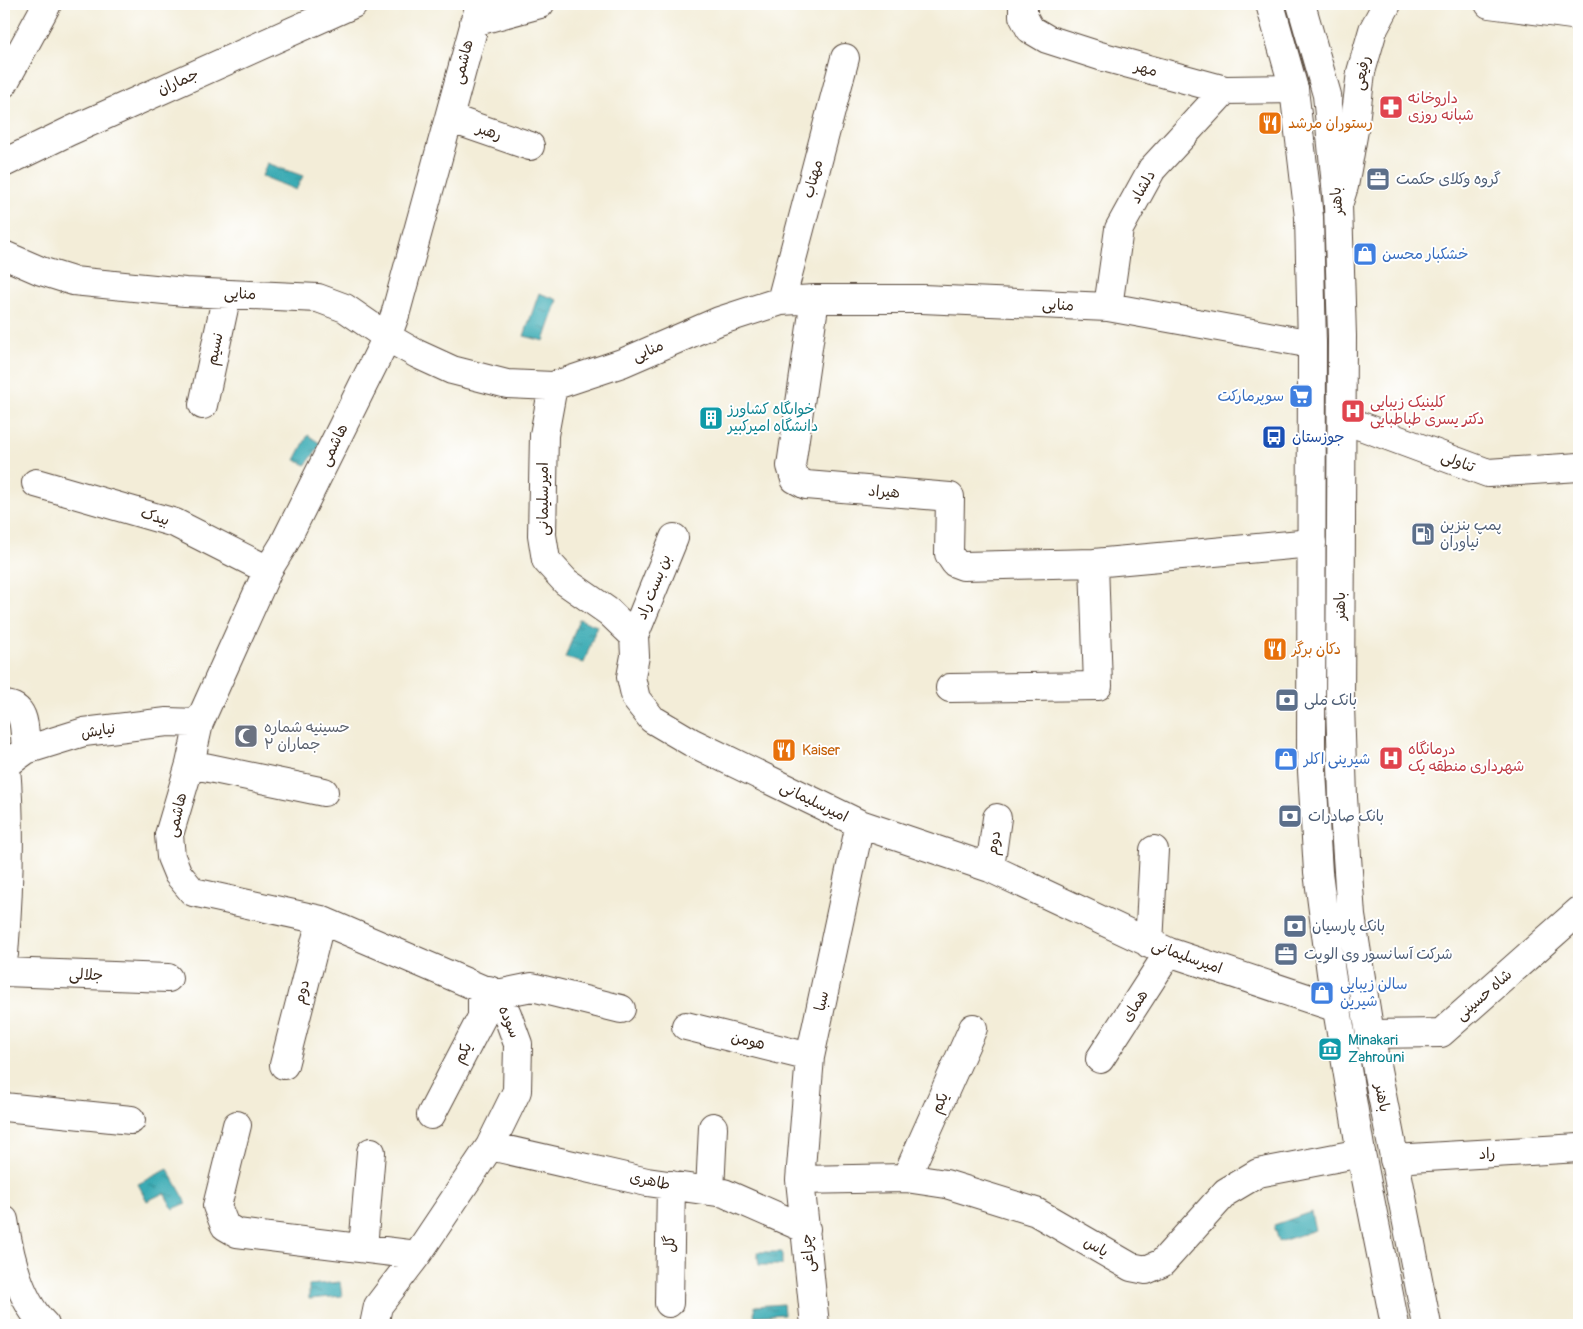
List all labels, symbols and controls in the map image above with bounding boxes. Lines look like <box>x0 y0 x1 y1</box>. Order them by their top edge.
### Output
street label: هاشمی <box>448 38 478 86</box>
street label: رفیعی <box>1349 54 1375 92</box>
street label: مهر <box>1131 56 1160 81</box>
street label: جماران <box>154 65 202 99</box>
place label: داروخانه شبانه روزی <box>1408 89 1474 125</box>
pharmacy icon: داروخانه شبانه روزی <box>1378 94 1404 120</box>
restaurant icon: رستوران مرشد <box>1257 110 1283 136</box>
place label: رستوران مرشد <box>1288 114 1373 133</box>
street label: رهبر <box>472 118 504 145</box>
street label: مهتاب <box>799 158 827 200</box>
office icon: گروه وکلای حکمت <box>1365 166 1391 192</box>
street label: دلشاد <box>1126 167 1160 207</box>
place label: گروه وکلای حکمت <box>1396 170 1501 189</box>
street label: باهنر <box>1326 186 1348 218</box>
shop icon: خشکبار محسن <box>1352 241 1378 267</box>
place label: خشکبار محسن <box>1382 245 1468 264</box>
street label: منایی <box>224 284 256 304</box>
street label: منایی <box>1041 295 1075 315</box>
street label: نسیم <box>202 331 230 367</box>
street label: منایی <box>629 336 667 366</box>
supermarket icon: سوپرمارکت <box>1288 383 1314 409</box>
place label: سوپرمارکت <box>1217 387 1284 406</box>
place label: کلینیک زیبایی دکتر یسری طباطبایی <box>1370 393 1484 429</box>
hospital icon: کلینیک زیبایی دکتر یسری طباطبایی <box>1340 398 1366 424</box>
place label: خوابگاه کشاورز دانشگاه امیرکبیر <box>726 400 818 436</box>
building icon: خوابگاه کشاورز دانشگاه امیرکبیر <box>698 405 724 431</box>
street label: هاشمی <box>316 421 352 469</box>
bus stop icon: جوزستان <box>1261 424 1287 450</box>
place label: جوزستان <box>1292 428 1345 447</box>
street label: تناولی <box>1439 447 1478 477</box>
street label: امیرسلیمانی <box>534 462 553 536</box>
street label: هیراد <box>868 481 900 503</box>
street label: بیدک <box>138 504 172 530</box>
place label: پمپ بنزین نیاوران <box>1440 516 1502 552</box>
fuel station icon: پمپ بنزین نیاوران <box>1410 521 1436 547</box>
street label: بن بست راد <box>632 552 676 622</box>
street label: باهنر <box>1331 592 1350 622</box>
restaurant icon: دکان برگر <box>1262 636 1288 662</box>
place label: دکان برگر <box>1290 640 1341 659</box>
bank icon: بانک ملی <box>1274 687 1300 713</box>
place label: بانک ملی <box>1304 691 1357 710</box>
place label: حسینیه شماره ۲ جماران <box>264 718 350 754</box>
street label: نیایش <box>79 719 117 743</box>
mosque icon: حسینیه شماره ۲ جماران <box>233 723 259 749</box>
restaurant icon: Kaiser <box>771 737 797 763</box>
place label: درمانگاه شهرداری منطقه یک <box>1408 740 1524 776</box>
place label: Kaiser <box>802 741 841 760</box>
hospital icon: درمانگاه شهرداری منطقه یک <box>1378 745 1404 771</box>
shop icon: شیرینی اکلر <box>1273 746 1299 772</box>
place label: شیرینی اکلر <box>1302 750 1370 769</box>
street label: امیرسلیمانی <box>777 777 851 827</box>
street label: هاشمی <box>163 791 191 839</box>
bank icon: بانک صادرات <box>1277 803 1303 829</box>
place label: بانک صادرات <box>1308 807 1384 826</box>
street label: دوم <box>983 830 1007 857</box>
bank icon: بانک پارسیان <box>1282 913 1308 939</box>
place label: بانک پارسیان <box>1312 917 1385 936</box>
street label: امیرسلیمانی <box>1149 935 1225 979</box>
office icon: شرکت آسانسور وی الویت <box>1273 941 1299 967</box>
place label: شرکت آسانسور وی الویت <box>1304 945 1453 964</box>
street label: جلالی <box>69 965 103 985</box>
street label: شاه حسینی <box>1452 965 1516 1025</box>
place label: سالن زیبایی شیرین <box>1340 975 1408 1011</box>
street label: دوم <box>290 978 316 1007</box>
shop icon: سالن زیبایی شیرین <box>1309 980 1335 1006</box>
street label: همای <box>1118 986 1152 1026</box>
street label: سبا <box>811 989 833 1013</box>
street label: سوده <box>494 1003 524 1041</box>
street label: هومن <box>729 1028 767 1054</box>
place label: Minakari Zahrouni <box>1348 1031 1404 1067</box>
museum icon: Minakari Zahrouni <box>1317 1036 1343 1062</box>
street label: یکم <box>450 1039 478 1068</box>
street label: باهنر <box>1370 1080 1394 1114</box>
street label: یکم <box>927 1089 955 1117</box>
street label: راد <box>1478 1144 1496 1164</box>
street label: طاهری <box>628 1168 672 1194</box>
street label: یاس <box>1080 1232 1112 1262</box>
street label: چراغی <box>797 1233 819 1273</box>
street label: گل <box>660 1235 680 1253</box>

